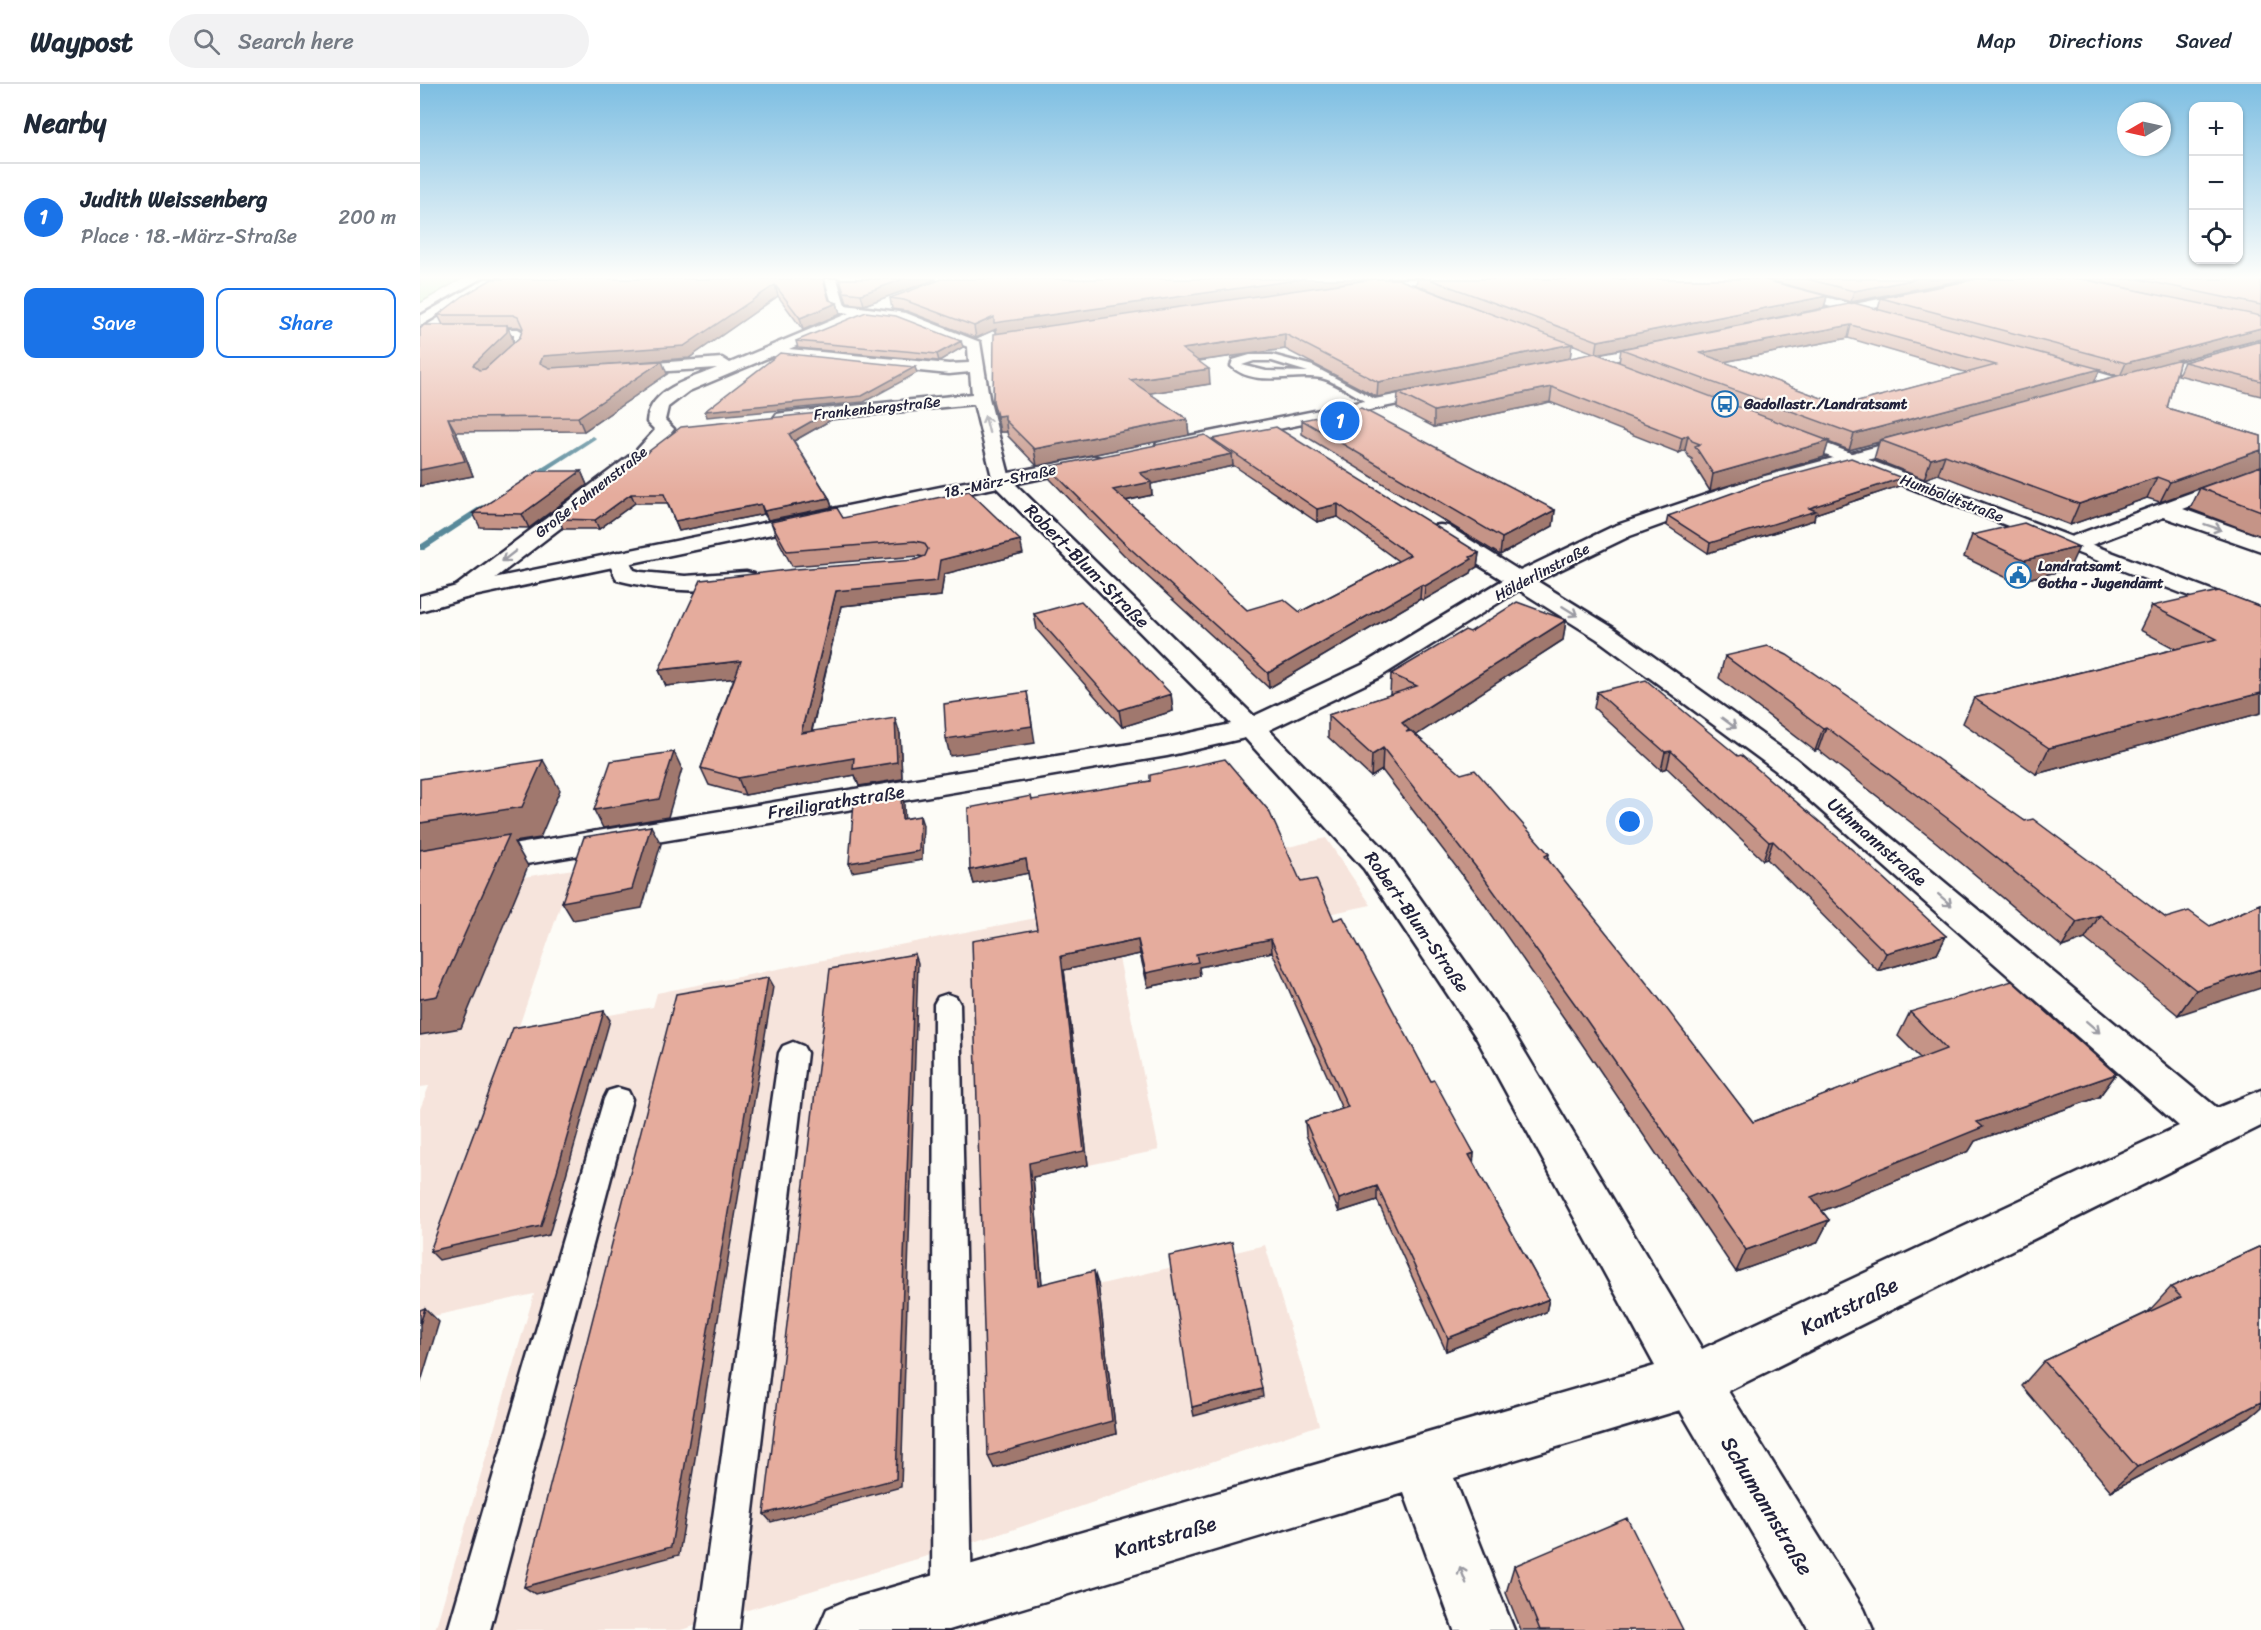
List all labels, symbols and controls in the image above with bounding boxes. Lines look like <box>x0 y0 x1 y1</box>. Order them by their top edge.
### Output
search box <box>169 14 589 68</box>
text: Waypost <box>30 17 133 66</box>
text: Search here <box>238 22 354 61</box>
text: Map <box>1977 22 2015 60</box>
text: Directions <box>2048 22 2143 60</box>
text: Saved <box>2176 22 2231 60</box>
icon: search <box>190 25 223 58</box>
text: Nearby <box>24 100 106 146</box>
north arrow <box>2117 102 2171 156</box>
map controls <box>2189 102 2243 264</box>
button: + <box>2189 102 2243 156</box>
button: − <box>2189 156 2243 210</box>
text: Judith Weissenberg <box>81 180 268 219</box>
text: 1 <box>39 200 48 235</box>
text: 200 m <box>339 200 396 235</box>
button: locate <box>2189 210 2243 264</box>
text: Place · 18.-März-Straße <box>81 219 297 254</box>
button: Save <box>24 288 204 358</box>
button: Share <box>216 288 396 358</box>
street label: Frankenbergstraße <box>812 388 942 428</box>
bus stop icon: Gadollastr./Landratsamt <box>1710 389 1740 419</box>
place label: Gadollastr./Landratsamt <box>1743 391 1908 417</box>
pin: 1 <box>1320 398 1360 444</box>
one-way arrow <box>981 415 993 434</box>
street label: Große Fahnenstraße <box>529 439 653 545</box>
street label: 18.-März-Straße <box>941 456 1059 506</box>
street label: Humboldtstraße <box>1896 466 2008 530</box>
street label: Robert-Blum-Straße <box>1017 496 1157 636</box>
one-way arrow <box>2203 522 2222 533</box>
street label: Hölderlinstraße <box>1489 536 1595 608</box>
one-way arrow <box>501 549 517 562</box>
place label: Landratsamt Gotha - Jugendamt <box>2037 553 2164 596</box>
public building icon: Landratsamt Gotha - Jugendamt <box>2003 560 2033 590</box>
one-way arrow <box>1561 606 1578 618</box>
one-way arrow <box>1721 717 1737 729</box>
street label: Freiligrathstraße <box>765 775 907 829</box>
street label: Uthmannstraße <box>1820 789 1935 895</box>
your location <box>1615 807 1644 836</box>
street label: Robert-Blum-Straße <box>1356 844 1478 1000</box>
one-way arrow <box>1937 894 1953 907</box>
one-way arrow <box>2085 1021 2101 1034</box>
street label: Kantstraße <box>1793 1266 1905 1346</box>
street label: Schumannstraße <box>1710 1429 1824 1583</box>
street label: Kantstraße <box>1109 1504 1221 1570</box>
one-way arrow <box>1457 1566 1468 1585</box>

